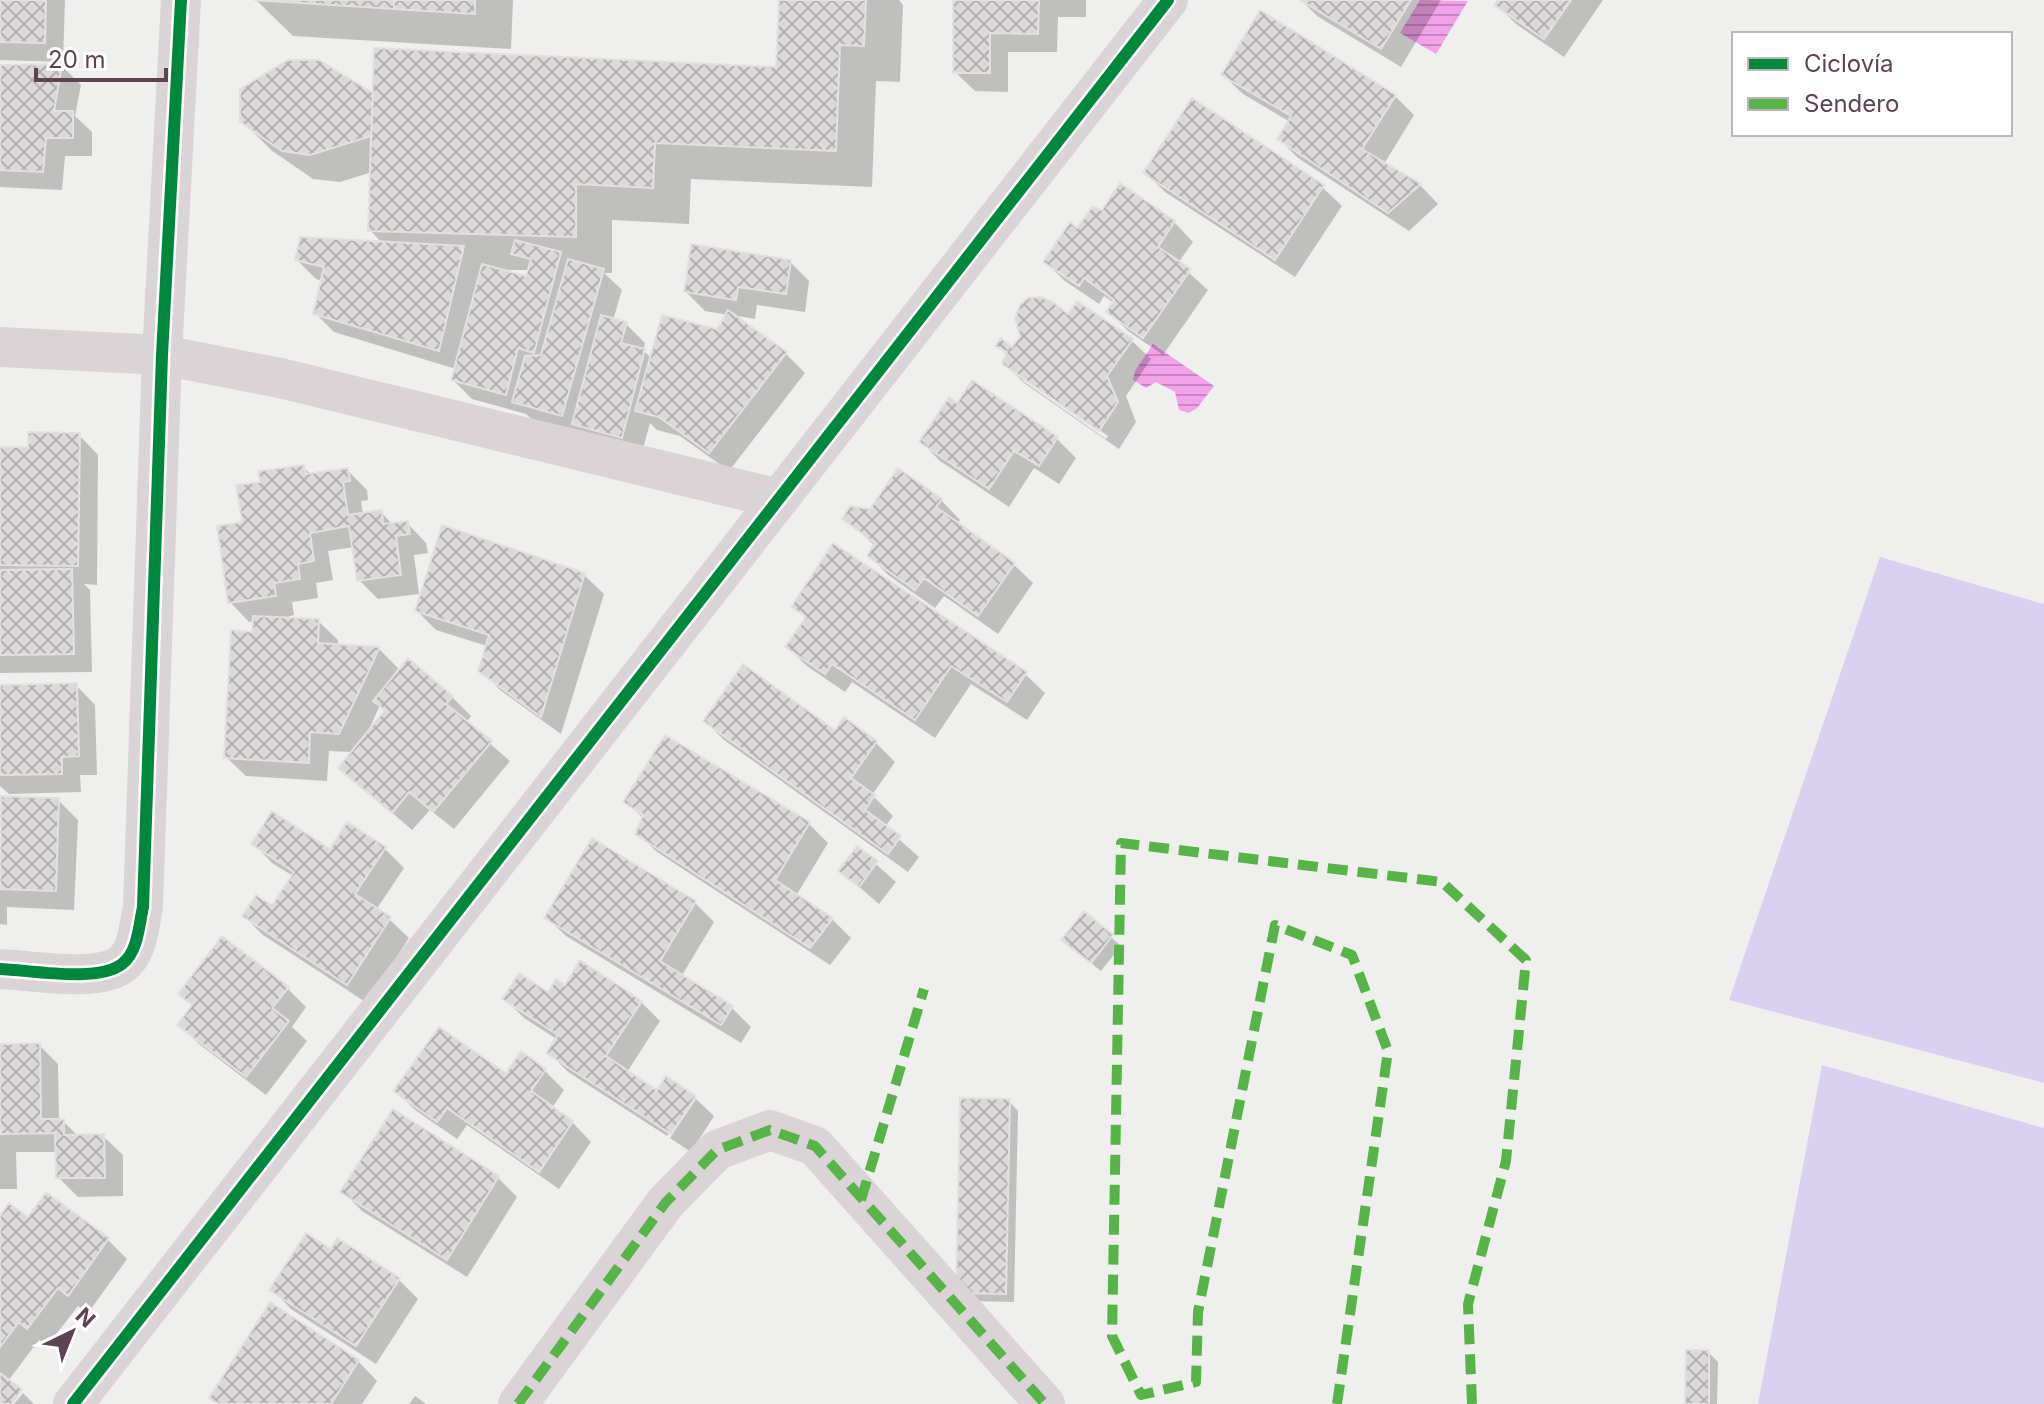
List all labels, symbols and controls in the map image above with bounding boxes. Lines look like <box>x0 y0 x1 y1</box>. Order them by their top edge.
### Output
scale bar <box>36 32 166 82</box>
legend <box>1732 32 2012 136</box>
text: 20 m <box>48 45 106 74</box>
text: Ciclovía <box>1804 49 1894 78</box>
text: Sendero <box>1804 89 1899 118</box>
north arrow <box>32 1292 112 1372</box>
text: N <box>71 1302 101 1333</box>

